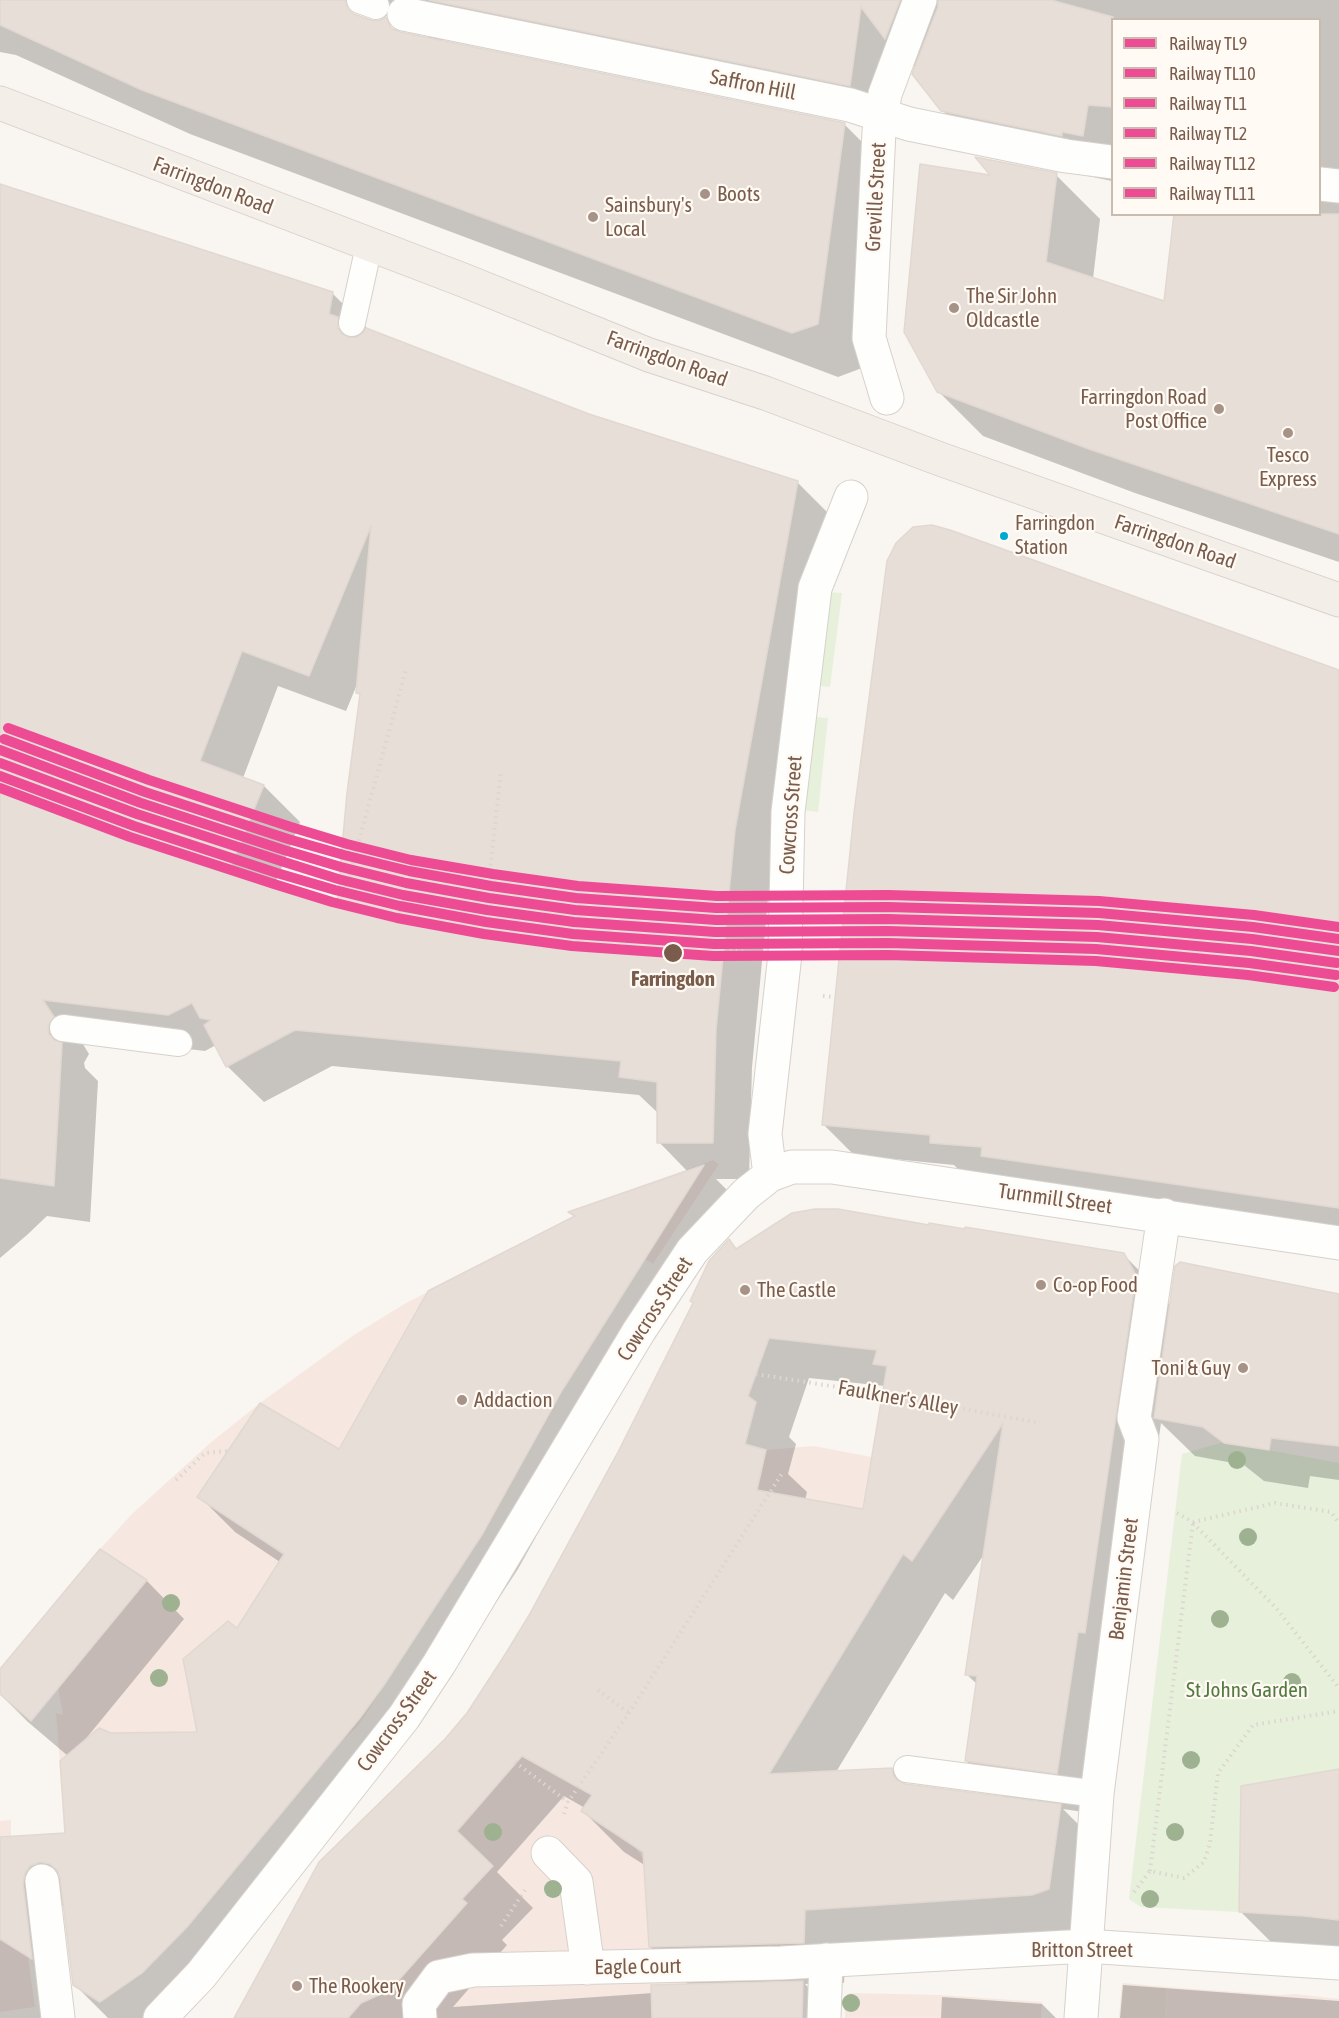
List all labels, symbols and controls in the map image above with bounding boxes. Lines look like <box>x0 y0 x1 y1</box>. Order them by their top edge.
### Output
legend <box>1111 18 1321 216</box>
text: Railway TL9 <box>1169 33 1247 54</box>
text: Railway TL10 <box>1169 63 1256 84</box>
street label: Saffron Hill <box>708 64 798 106</box>
text: Railway TL1 <box>1169 93 1247 114</box>
text: Railway TL2 <box>1169 123 1247 144</box>
street label: Greville Street <box>861 142 891 252</box>
street label: Farringdon Road <box>149 152 277 220</box>
text: Railway TL12 <box>1169 153 1256 174</box>
place label: Boots <box>717 181 760 207</box>
text: Railway TL11 <box>1169 183 1256 204</box>
marker: Boots <box>698 187 712 201</box>
place label: Sainsbury's Local <box>605 192 692 242</box>
marker: Sainsbury's Local <box>586 210 600 224</box>
place label: The Sir John Oldcastle <box>966 283 1057 333</box>
marker: The Sir John Oldcastle <box>947 301 961 315</box>
street label: Farringdon Road <box>603 325 731 393</box>
place label: Farringdon Road Post Office <box>1080 384 1207 434</box>
marker: Farringdon Road Post Office <box>1212 402 1226 416</box>
marker: Tesco Express <box>1281 426 1295 440</box>
place label: Tesco Express <box>1259 442 1317 492</box>
street label: Farringdon Road <box>1111 509 1239 575</box>
place label: Farringdon Station <box>1015 512 1095 559</box>
marker: Farringdon Station <box>998 530 1010 542</box>
street label: Cowcross Street <box>774 755 808 875</box>
marker: Farringdon <box>662 942 684 964</box>
place label: Farringdon <box>631 966 715 992</box>
street label: Turnmill Street <box>996 1179 1114 1219</box>
street label: Cowcross Street <box>612 1252 698 1366</box>
place label: Co-op Food <box>1053 1272 1138 1298</box>
place label: The Castle <box>757 1277 836 1303</box>
marker: Co-op Food <box>1034 1278 1048 1292</box>
marker: The Castle <box>738 1283 752 1297</box>
place label: Toni & Guy <box>1152 1355 1231 1381</box>
marker: Toni & Guy <box>1236 1361 1250 1375</box>
street label: Faulkner's Alley <box>836 1375 960 1421</box>
place label: Addaction <box>474 1387 553 1413</box>
marker: Addaction <box>455 1393 469 1407</box>
street label: Benjamin Street <box>1104 1516 1144 1642</box>
street label: Cowcross Street <box>352 1665 442 1777</box>
park label: St Johns Garden <box>1186 1677 1308 1703</box>
street label: Britton Street <box>1031 1937 1133 1963</box>
street label: Eagle Court <box>594 1954 682 1980</box>
place label: The Rookery <box>309 1973 404 1999</box>
marker: The Rookery <box>290 1979 304 1993</box>

